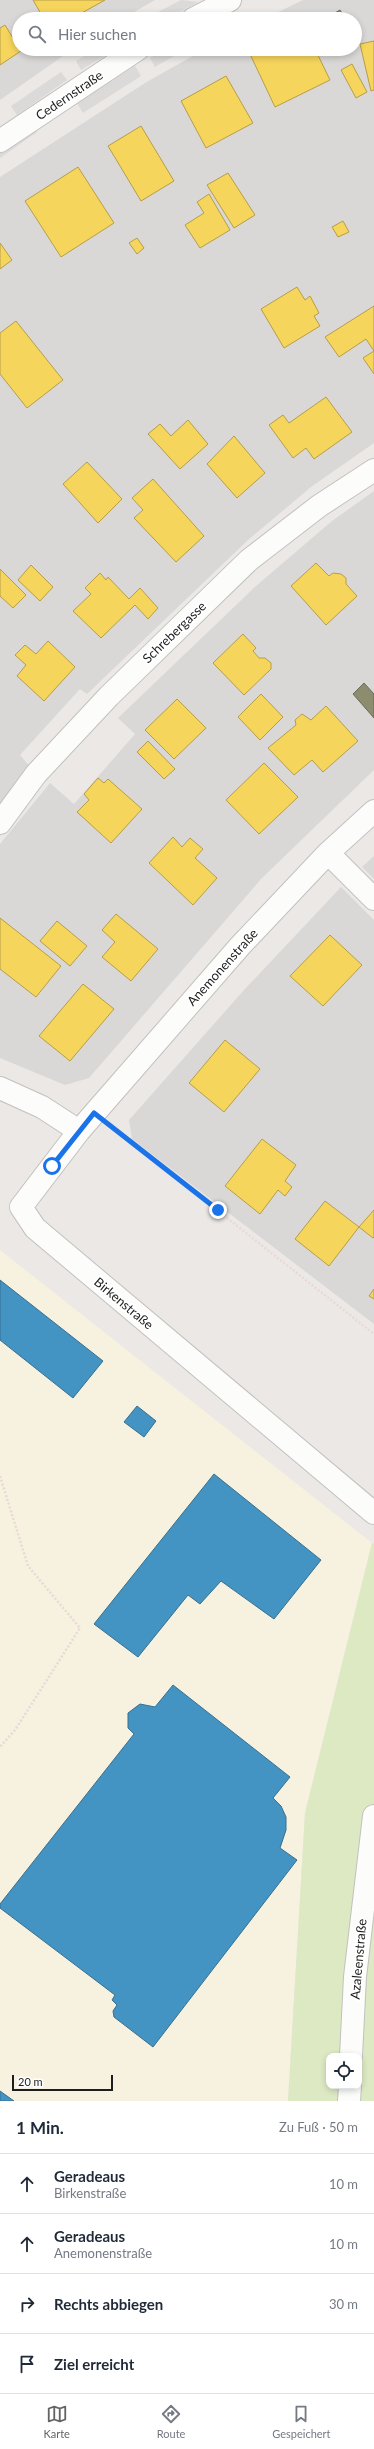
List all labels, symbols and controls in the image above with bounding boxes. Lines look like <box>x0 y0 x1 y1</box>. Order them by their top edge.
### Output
search box <box>12 12 362 56</box>
icon: search <box>26 23 48 45</box>
text: Hier suchen <box>58 25 137 43</box>
street label: Cedernstraße <box>32 67 106 123</box>
street label: Schrebergasse <box>139 598 209 666</box>
street label: Anemonenstraße <box>183 925 261 1009</box>
route start <box>43 1157 61 1175</box>
route end <box>209 1201 227 1219</box>
street label: Birkenstraße <box>91 1274 157 1332</box>
street label: Azaleenstraße <box>347 1918 370 2000</box>
map controls <box>326 2053 362 2089</box>
button: locate <box>326 2053 362 2089</box>
scale bar <box>12 2073 113 2092</box>
text: 20 m <box>18 2075 43 2088</box>
text: 1 Min. <box>16 2117 64 2138</box>
text: Zu Fuß · 50 m <box>279 2119 358 2135</box>
text: Geradeaus <box>54 2167 125 2185</box>
icon: ahead <box>16 2173 38 2195</box>
text: 10 m <box>329 2176 358 2192</box>
text: Birkenstraße <box>54 2185 126 2201</box>
text: Geradeaus <box>54 2227 125 2245</box>
icon: ahead <box>16 2233 38 2255</box>
text: 10 m <box>329 2236 358 2252</box>
text: Anemonenstraße <box>54 2245 152 2261</box>
icon: right <box>16 2293 38 2315</box>
text: Rechts abbiegen <box>54 2295 163 2313</box>
text: 30 m <box>329 2296 358 2312</box>
icon: arrive <box>16 2353 38 2375</box>
text: Ziel erreicht <box>54 2355 134 2373</box>
tab: Karte <box>43 2403 70 2440</box>
tab: Route <box>157 2403 185 2440</box>
tab: Gespeichert <box>272 2403 331 2440</box>

